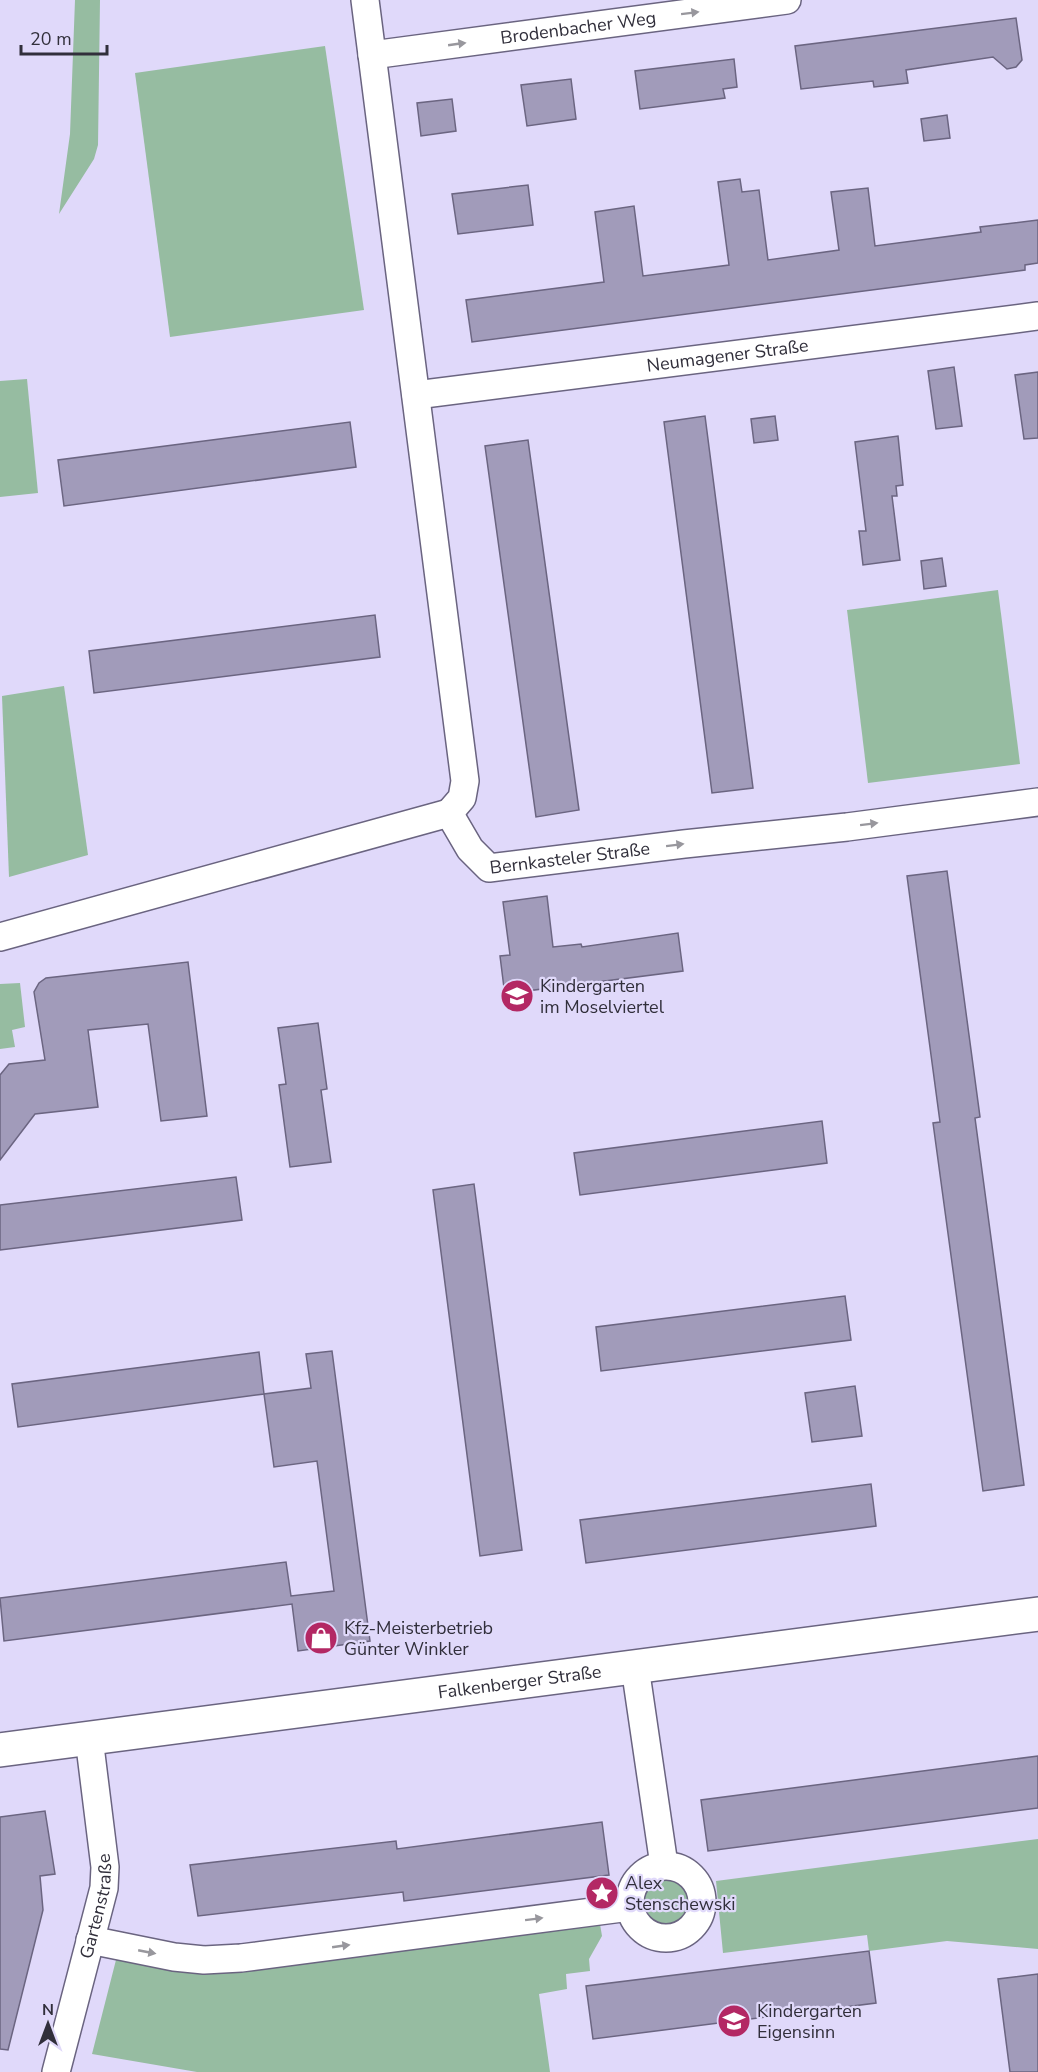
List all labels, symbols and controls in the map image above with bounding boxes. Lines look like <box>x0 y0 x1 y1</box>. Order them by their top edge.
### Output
street label: Brodenbacher Weg <box>499 5 658 50</box>
one-way arrow <box>681 8 700 17</box>
scale bar <box>21 18 106 56</box>
text: 20 m <box>30 27 72 51</box>
one-way arrow <box>448 39 467 48</box>
street label: Neumagener Straße <box>645 333 810 378</box>
one-way arrow <box>859 819 878 829</box>
street label: Bernkasteler Straße <box>488 836 651 880</box>
one-way arrow <box>665 840 684 850</box>
place label: Kindergarten im Moselviertel <box>540 974 665 1019</box>
school or university icon: Kindergarten im Moselviertel <box>499 978 535 1014</box>
place label: Kfz-Meisterbetrieb Günter Winkler <box>344 1616 493 1661</box>
shop icon: Kfz-Meisterbetrieb Günter Winkler <box>303 1620 339 1656</box>
street label: Falkenberger Straße <box>436 1659 603 1705</box>
street label: Gartenstraße <box>74 1852 117 1961</box>
place label: Alex Stenschewski <box>625 1871 736 1916</box>
place icon: Alex Stenschewski <box>584 1875 620 1911</box>
one-way arrow <box>525 1914 544 1923</box>
one-way arrow <box>331 1941 350 1950</box>
one-way arrow <box>138 1948 157 1957</box>
north arrow <box>18 1994 78 2054</box>
text: N <box>42 1999 54 2021</box>
place label: Kindergarten Eigensinn <box>757 1999 862 2044</box>
school or university icon: Kindergarten Eigensinn <box>716 2003 752 2039</box>

